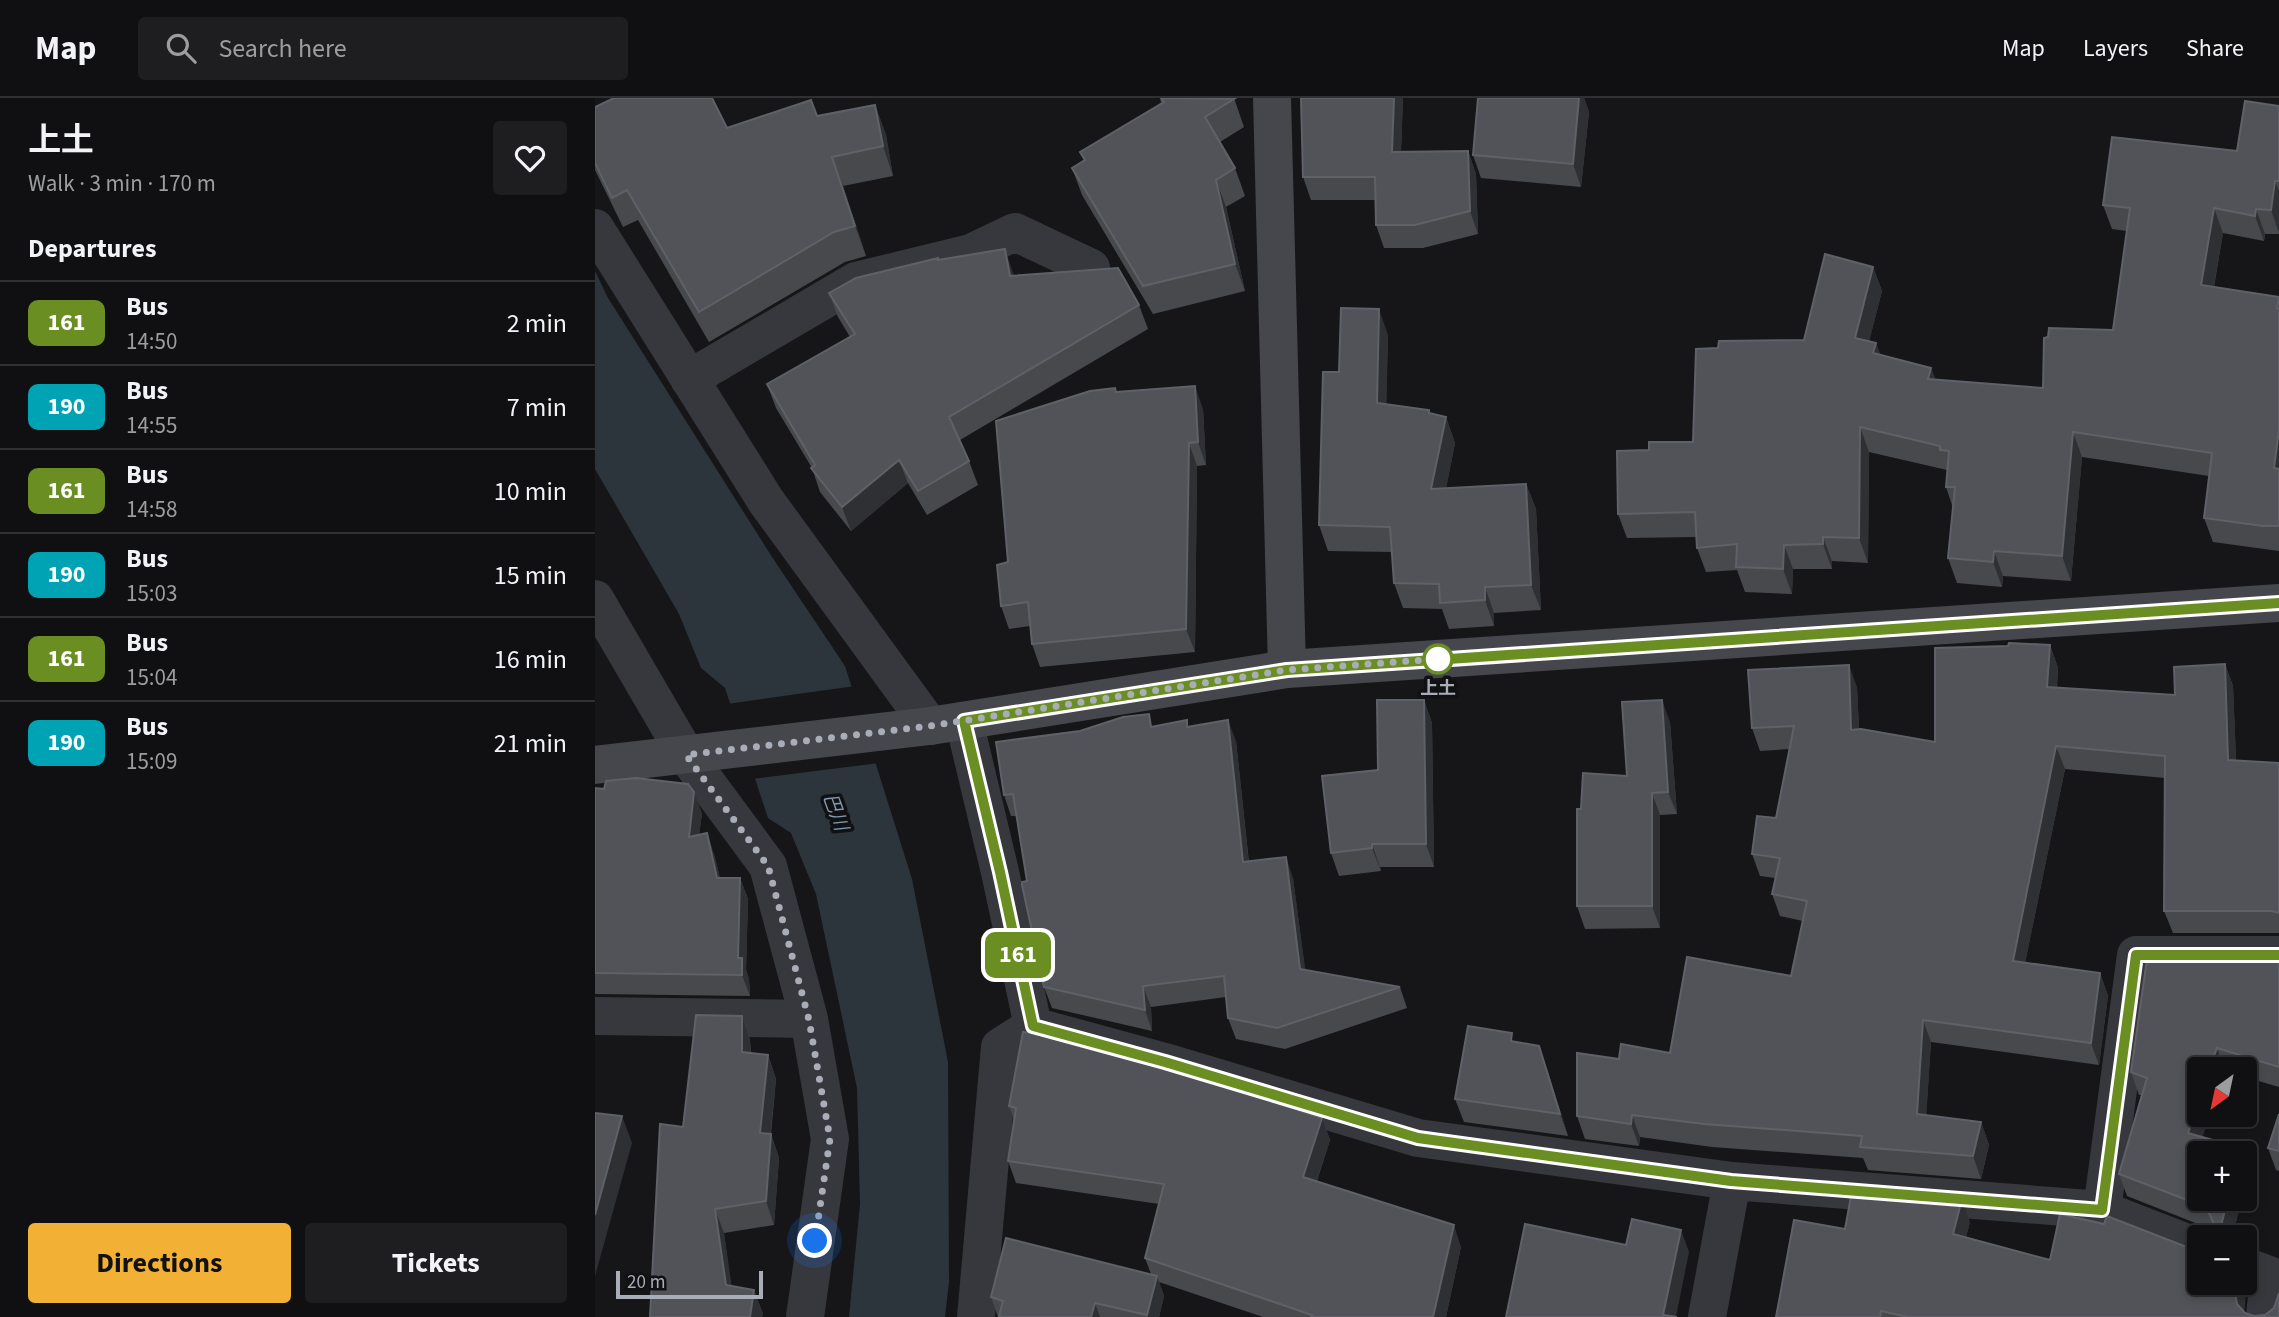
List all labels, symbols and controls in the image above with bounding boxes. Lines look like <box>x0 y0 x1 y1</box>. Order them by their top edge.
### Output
search box <box>138 17 628 80</box>
text: Map <box>35 25 96 72</box>
icon: search <box>162 29 200 67</box>
text: Search here <box>218 30 347 67</box>
text: Map <box>2002 31 2045 66</box>
text: Layers <box>2083 31 2148 66</box>
text: Share <box>2186 31 2244 66</box>
text: 上土 <box>28 117 94 164</box>
button: heart <box>493 121 567 195</box>
text: Walk · 3 min · 170 m <box>28 167 216 200</box>
text: Departures <box>28 230 156 267</box>
text: Bus <box>126 288 168 325</box>
text: 161 <box>47 305 86 340</box>
text: 2 min <box>507 305 567 342</box>
text: 14:50 <box>126 325 177 358</box>
text: Bus <box>126 372 168 409</box>
text: 190 <box>47 389 86 424</box>
text: 7 min <box>507 389 567 426</box>
text: 14:55 <box>126 409 177 442</box>
text: Bus <box>126 456 168 493</box>
text: 161 <box>47 473 86 508</box>
text: 10 min <box>494 473 567 510</box>
text: 14:58 <box>126 493 177 526</box>
text: Bus <box>126 540 168 577</box>
text: 190 <box>47 557 86 592</box>
text: 15 min <box>494 557 567 594</box>
text: 15:03 <box>126 577 177 610</box>
text: Bus <box>126 624 168 661</box>
text: 161 <box>47 641 86 676</box>
text: 16 min <box>494 641 567 678</box>
marker: 上土 <box>1423 644 1453 674</box>
text: 15:04 <box>126 661 177 694</box>
place label: 上土 <box>1420 676 1456 701</box>
text: Bus <box>126 708 168 745</box>
text: 190 <box>47 725 86 760</box>
text: 21 min <box>494 725 567 762</box>
text: 15:09 <box>126 745 177 778</box>
water label: 巴川 <box>816 790 855 836</box>
line badge: 161 <box>978 932 1058 978</box>
text: 161 <box>999 937 1037 972</box>
north arrow <box>2187 1057 2257 1127</box>
map controls <box>2187 1057 2257 1295</box>
button: + <box>2187 1141 2257 1211</box>
button: Directions <box>28 1223 291 1303</box>
button: Tickets <box>305 1223 567 1303</box>
your location <box>797 1223 832 1258</box>
button: − <box>2187 1225 2257 1295</box>
scale bar <box>616 1268 763 1300</box>
text: 20 m <box>627 1269 665 1296</box>

